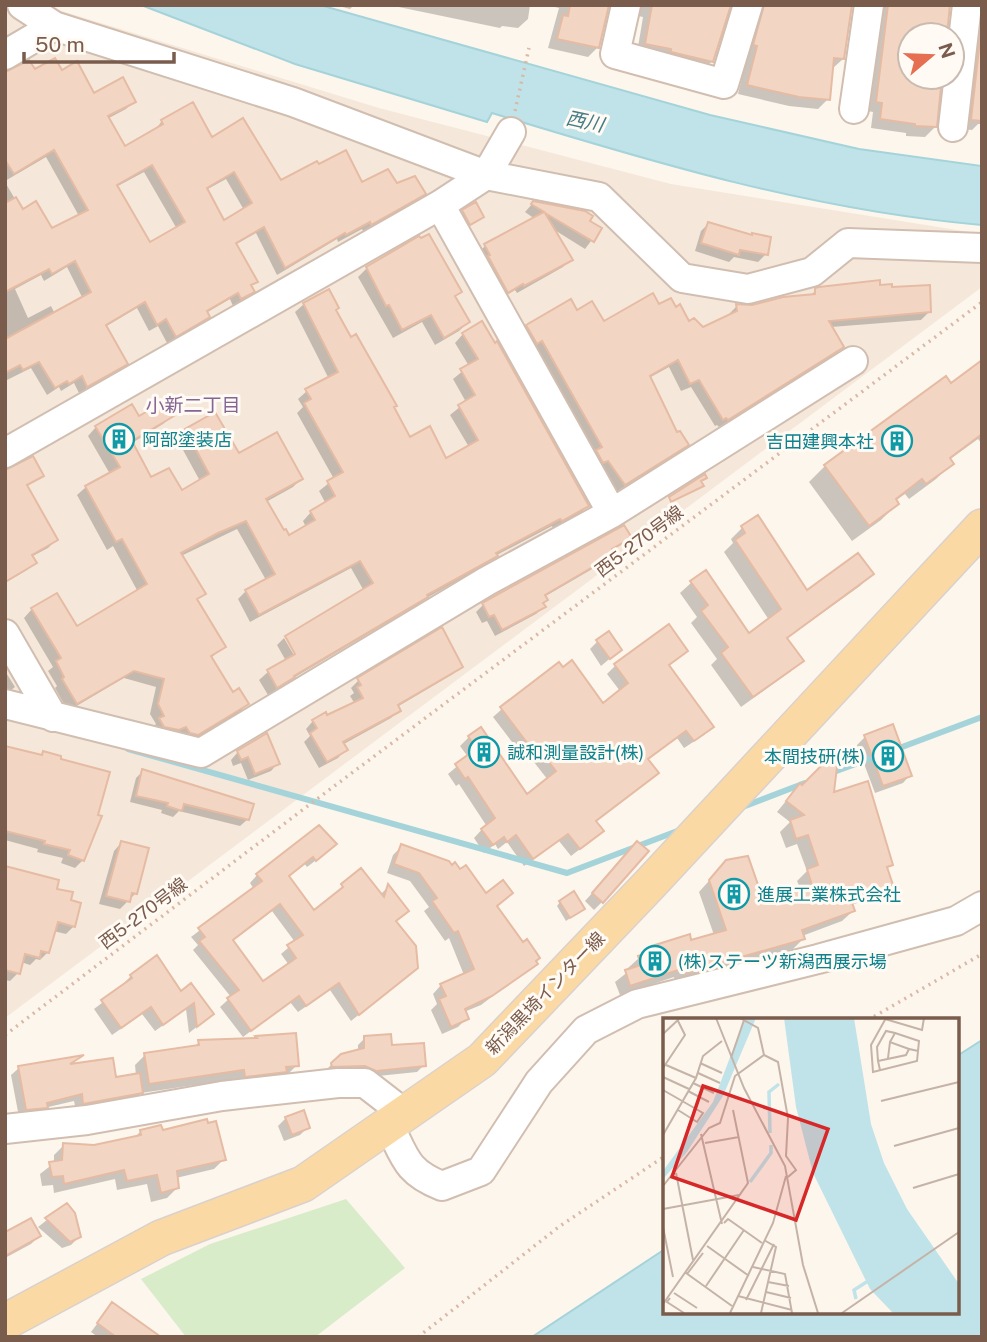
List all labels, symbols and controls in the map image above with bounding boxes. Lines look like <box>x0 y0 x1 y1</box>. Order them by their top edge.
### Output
scale bar <box>24 21 175 65</box>
north arrow <box>896 21 966 91</box>
text: 50 m <box>35 32 85 57</box>
text: N <box>934 40 960 61</box>
water label: 西川 <box>564 106 608 136</box>
district label: 小新二丁目 <box>145 394 241 416</box>
building icon: 阿部塗装店 <box>102 422 136 456</box>
building icon: 吉田建興本社 <box>880 424 914 458</box>
place label: 阿部塗装店 <box>142 429 232 450</box>
place label: 吉田建興本社 <box>766 431 874 452</box>
street label: 西5-270号線 <box>591 501 687 581</box>
building icon: 誠和測量設計(株) <box>467 735 501 769</box>
building icon: 本間技研(株) <box>871 739 905 773</box>
place label: 誠和測量設計(株) <box>507 742 644 763</box>
place label: 本間技研(株) <box>764 746 865 767</box>
street label: 西5-270号線 <box>95 873 191 953</box>
building icon: 進展工業株式会社 <box>717 877 751 911</box>
place label: 進展工業株式会社 <box>757 884 901 905</box>
street label: 新潟黒埼インター線 <box>481 927 609 1059</box>
building icon: (株)ステーツ新潟西展示場 <box>638 944 672 978</box>
place label: (株)ステーツ新潟西展示場 <box>678 951 887 972</box>
inset map <box>663 1018 959 1314</box>

